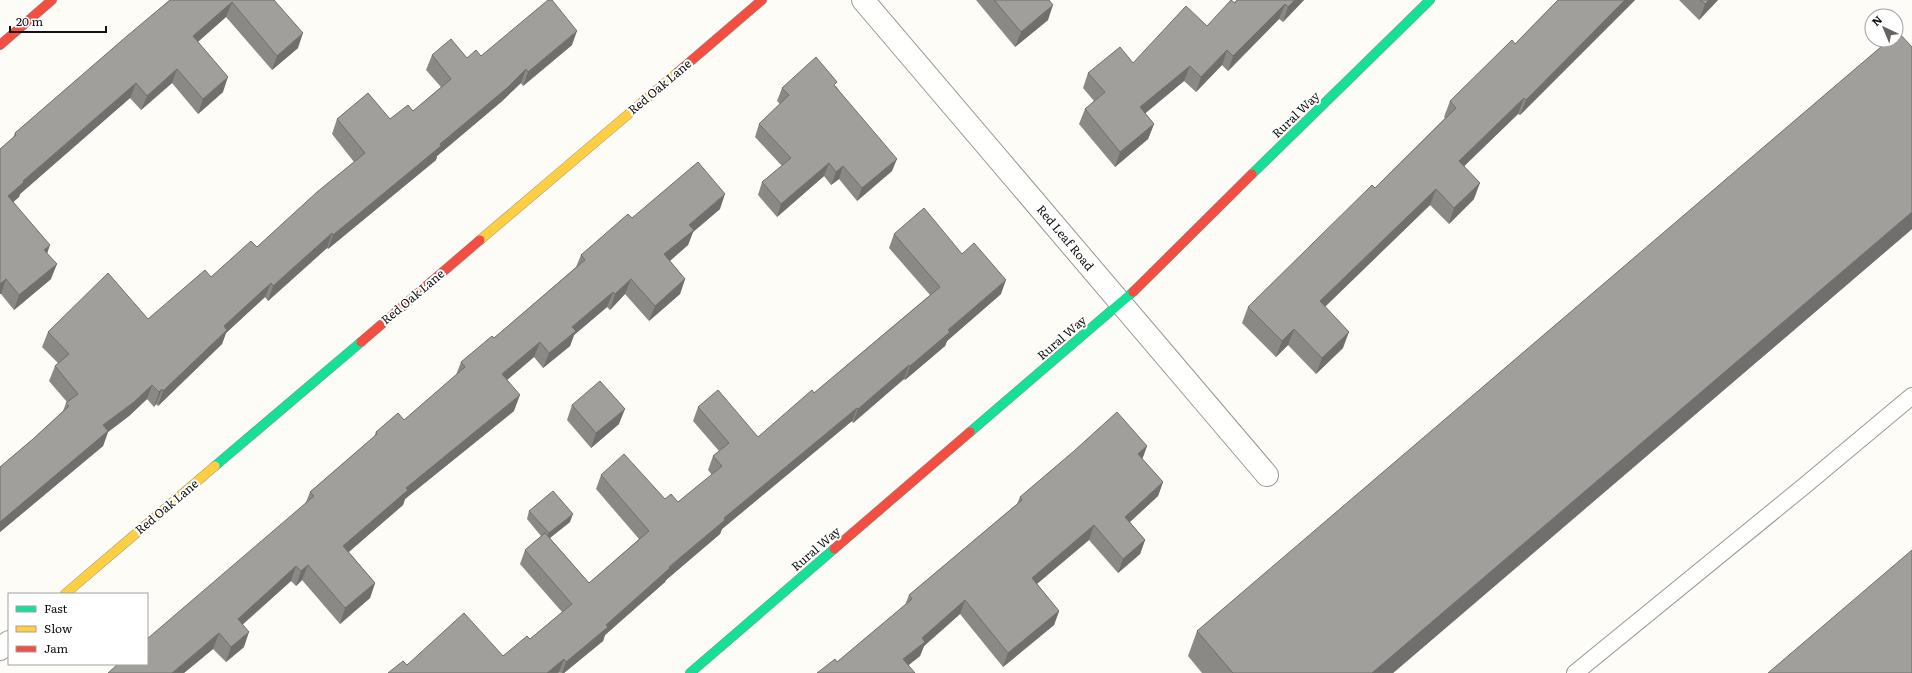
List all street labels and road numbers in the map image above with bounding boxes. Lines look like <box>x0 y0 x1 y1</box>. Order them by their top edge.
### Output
street label: Red Oak Lane <box>624 54 695 118</box>
street label: Rural Way <box>1267 87 1323 142</box>
street label: Red Leaf Road <box>1033 201 1099 275</box>
street label: Red Oak Lane <box>377 264 448 328</box>
street label: Rural Way <box>1033 311 1090 364</box>
street label: Red Oak Lane <box>131 474 202 538</box>
street label: Rural Way <box>787 522 844 575</box>

